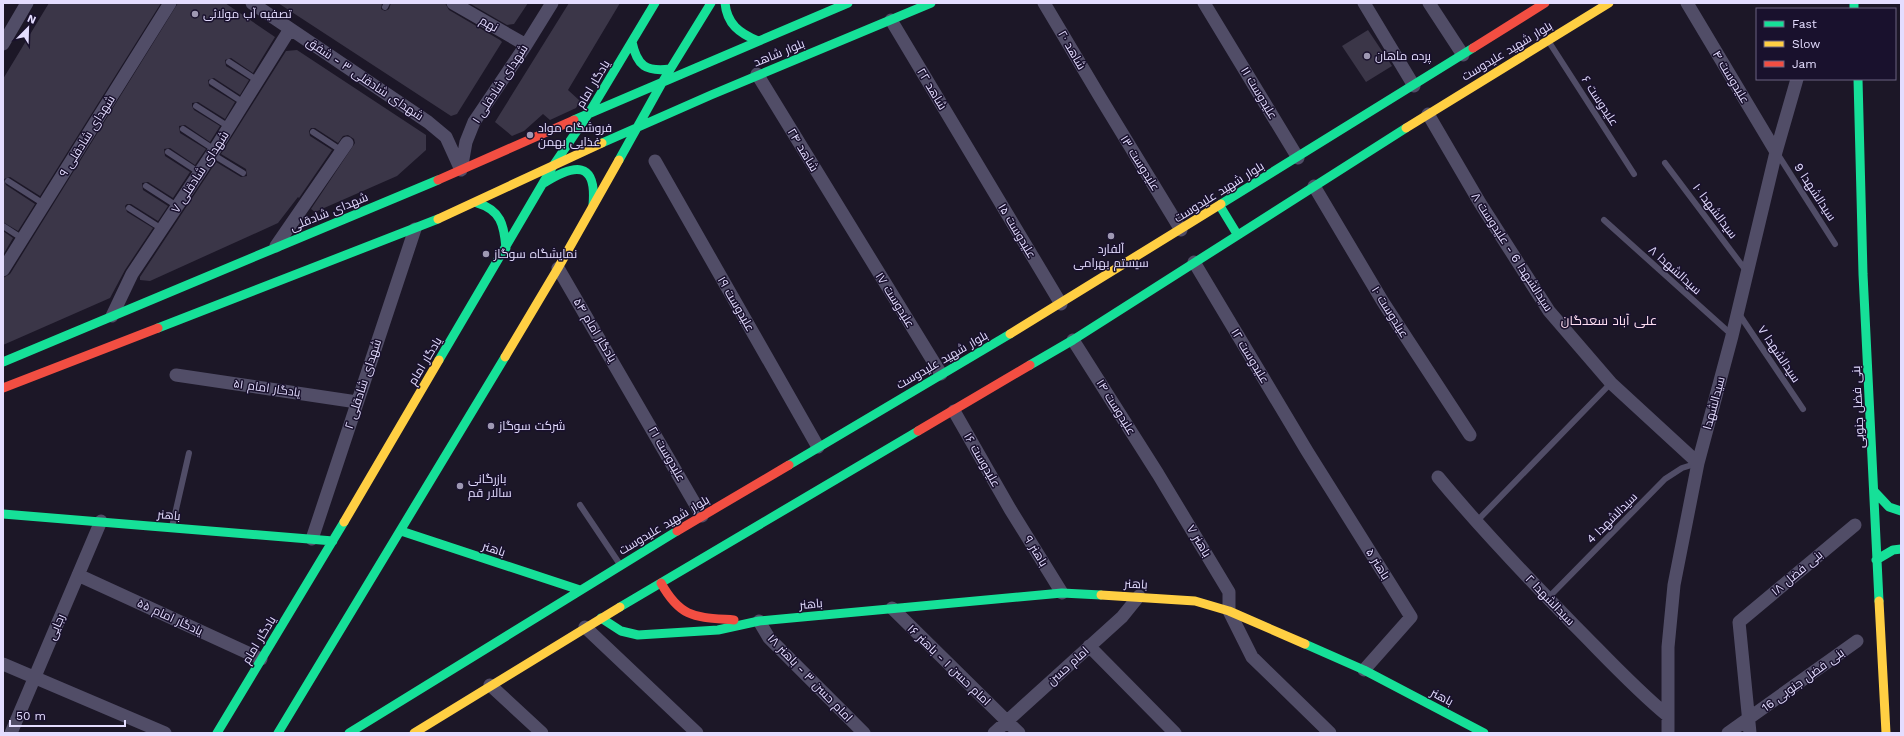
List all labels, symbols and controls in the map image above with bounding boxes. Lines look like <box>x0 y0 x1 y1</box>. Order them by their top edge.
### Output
place label: تصفیه آب مولائی <box>203 7 292 21</box>
north arrow <box>8 8 48 48</box>
legend <box>1756 8 1896 80</box>
marker: تصفیه آب مولائی <box>190 9 200 19</box>
text: N <box>25 12 38 27</box>
street label: نهم <box>477 13 501 36</box>
text: Fast <box>1792 17 1817 31</box>
street label: بلوار شهید علیدوست <box>1459 18 1555 84</box>
street label: شاهد ۲۰ <box>1055 28 1089 72</box>
street label: شهدای شادقلی ۳ - شفق <box>304 35 426 123</box>
street label: بلوار شاهد <box>751 36 807 70</box>
text: Slow <box>1792 37 1820 51</box>
street label: شهدای شادقلی ۱ <box>469 42 531 126</box>
street label: علیدوست ۴ <box>1710 48 1752 106</box>
place label: پرده ماهان <box>1375 49 1432 65</box>
marker: پرده ماهان <box>1362 51 1372 61</box>
street label: یادگار امام <box>573 57 614 111</box>
text: Jam <box>1792 57 1817 71</box>
street label: علیدوست ۱۱ <box>1238 64 1280 122</box>
street label: شاهد ۲۲ <box>914 66 950 112</box>
street label: علیدوست ۶ <box>1579 73 1621 129</box>
street label: شهدای شادقلی ۹ <box>56 93 118 179</box>
place label: فروشگاه مواد غذایی بهمن <box>538 121 612 149</box>
street label: شاهد ۲۴ <box>785 126 821 174</box>
street label: شهدای شادقلی ۷ <box>168 128 232 216</box>
marker: فروشگاه مواد غذایی بهمن <box>525 130 535 140</box>
street label: علیدوست ۱۳ <box>1117 133 1163 193</box>
street label: بلوار شهید علیدوست <box>1172 159 1266 225</box>
street label: سیدالشهدا 9 <box>1791 161 1839 223</box>
street label: سیدالشهدا ۱۰ <box>1690 181 1740 241</box>
street label: شهدای شادقلی <box>288 190 370 234</box>
street label: سیدالشهدا 6 - علیدوست ۸ <box>1468 190 1556 314</box>
street label: علیدوست ۱۵ <box>995 201 1039 261</box>
marker: آلفارد سیستم بهرامی <box>1106 231 1116 241</box>
place label: آلفارد سیستم بهرامی <box>1073 242 1149 271</box>
street label: سیدالشهدا ۸ <box>1646 243 1704 297</box>
place label: نمایشگاه سوگاز <box>493 247 577 261</box>
marker: نمایشگاه سوگاز <box>481 249 491 259</box>
street label: علیدوست ۱۷ <box>873 270 917 330</box>
street label: علیدوست ۱۹ <box>715 274 757 334</box>
street label: عیلدوست ۱۰ <box>1369 284 1411 340</box>
street label: یادگار امام ۵۴ <box>570 296 620 366</box>
district label: علی آباد سعدگان <box>1561 313 1657 328</box>
street label: سیدالشهدا ۷ <box>1755 323 1803 385</box>
street label: علیدوست ۱۲ <box>1228 326 1272 386</box>
street label: بلوار شهید علیدوست <box>894 328 990 392</box>
street label: یادگار امام <box>405 334 446 388</box>
street label: شهدای شادقلی ۲ <box>342 337 384 431</box>
street label: بنی فضل جنوبی <box>1849 366 1867 448</box>
street label: سیدالشهدا <box>1700 375 1728 431</box>
street label: یادگار امام ۵۱ <box>232 376 302 401</box>
street label: علیدوست ۱۴ <box>1093 377 1139 437</box>
place label: شرکت سوگاز <box>498 419 565 433</box>
marker: شرکت سوگاز <box>486 421 496 431</box>
street label: علیدوست ۲۱ <box>646 424 688 484</box>
street label: علیدوست ۱۶ <box>961 430 1003 490</box>
place label: بازرگانی سالار قم <box>468 472 512 501</box>
marker: بازرگانی سالار قم <box>455 481 465 491</box>
street label: سیدالشهدا 4 <box>1584 490 1640 546</box>
street label: بلوار شهید علیدوست <box>616 492 712 558</box>
street label: باهنر <box>156 507 181 523</box>
street label: باهنر ۷ <box>1184 522 1214 560</box>
street label: باهنر ۹ <box>1021 533 1051 569</box>
street label: باهنر <box>480 538 507 559</box>
street label: باهنر ۵ <box>1363 546 1393 582</box>
street label: بنی فضل ۱۸ <box>1769 548 1825 598</box>
street label: سیدالشهدا ۲ <box>1522 572 1578 628</box>
street label: باهنر <box>1123 576 1148 592</box>
street label: یادگار امام ۵۵ <box>135 596 206 640</box>
street label: باهنر <box>798 596 823 612</box>
street label: رجایی <box>44 612 68 642</box>
street label: یادگار امام <box>239 613 280 667</box>
street label: امام حسن ۱ - باهنر ۱۶ <box>904 622 994 709</box>
street label: امام حسن ۳ - باهنر ۱۸ <box>764 631 855 725</box>
street label: امام حسن <box>1044 644 1092 689</box>
street label: بنی فضل جنوبی 16 <box>1759 645 1847 715</box>
street label: باهنر <box>1427 685 1456 709</box>
scale bar <box>10 702 125 728</box>
text: 50 m <box>16 709 46 723</box>

